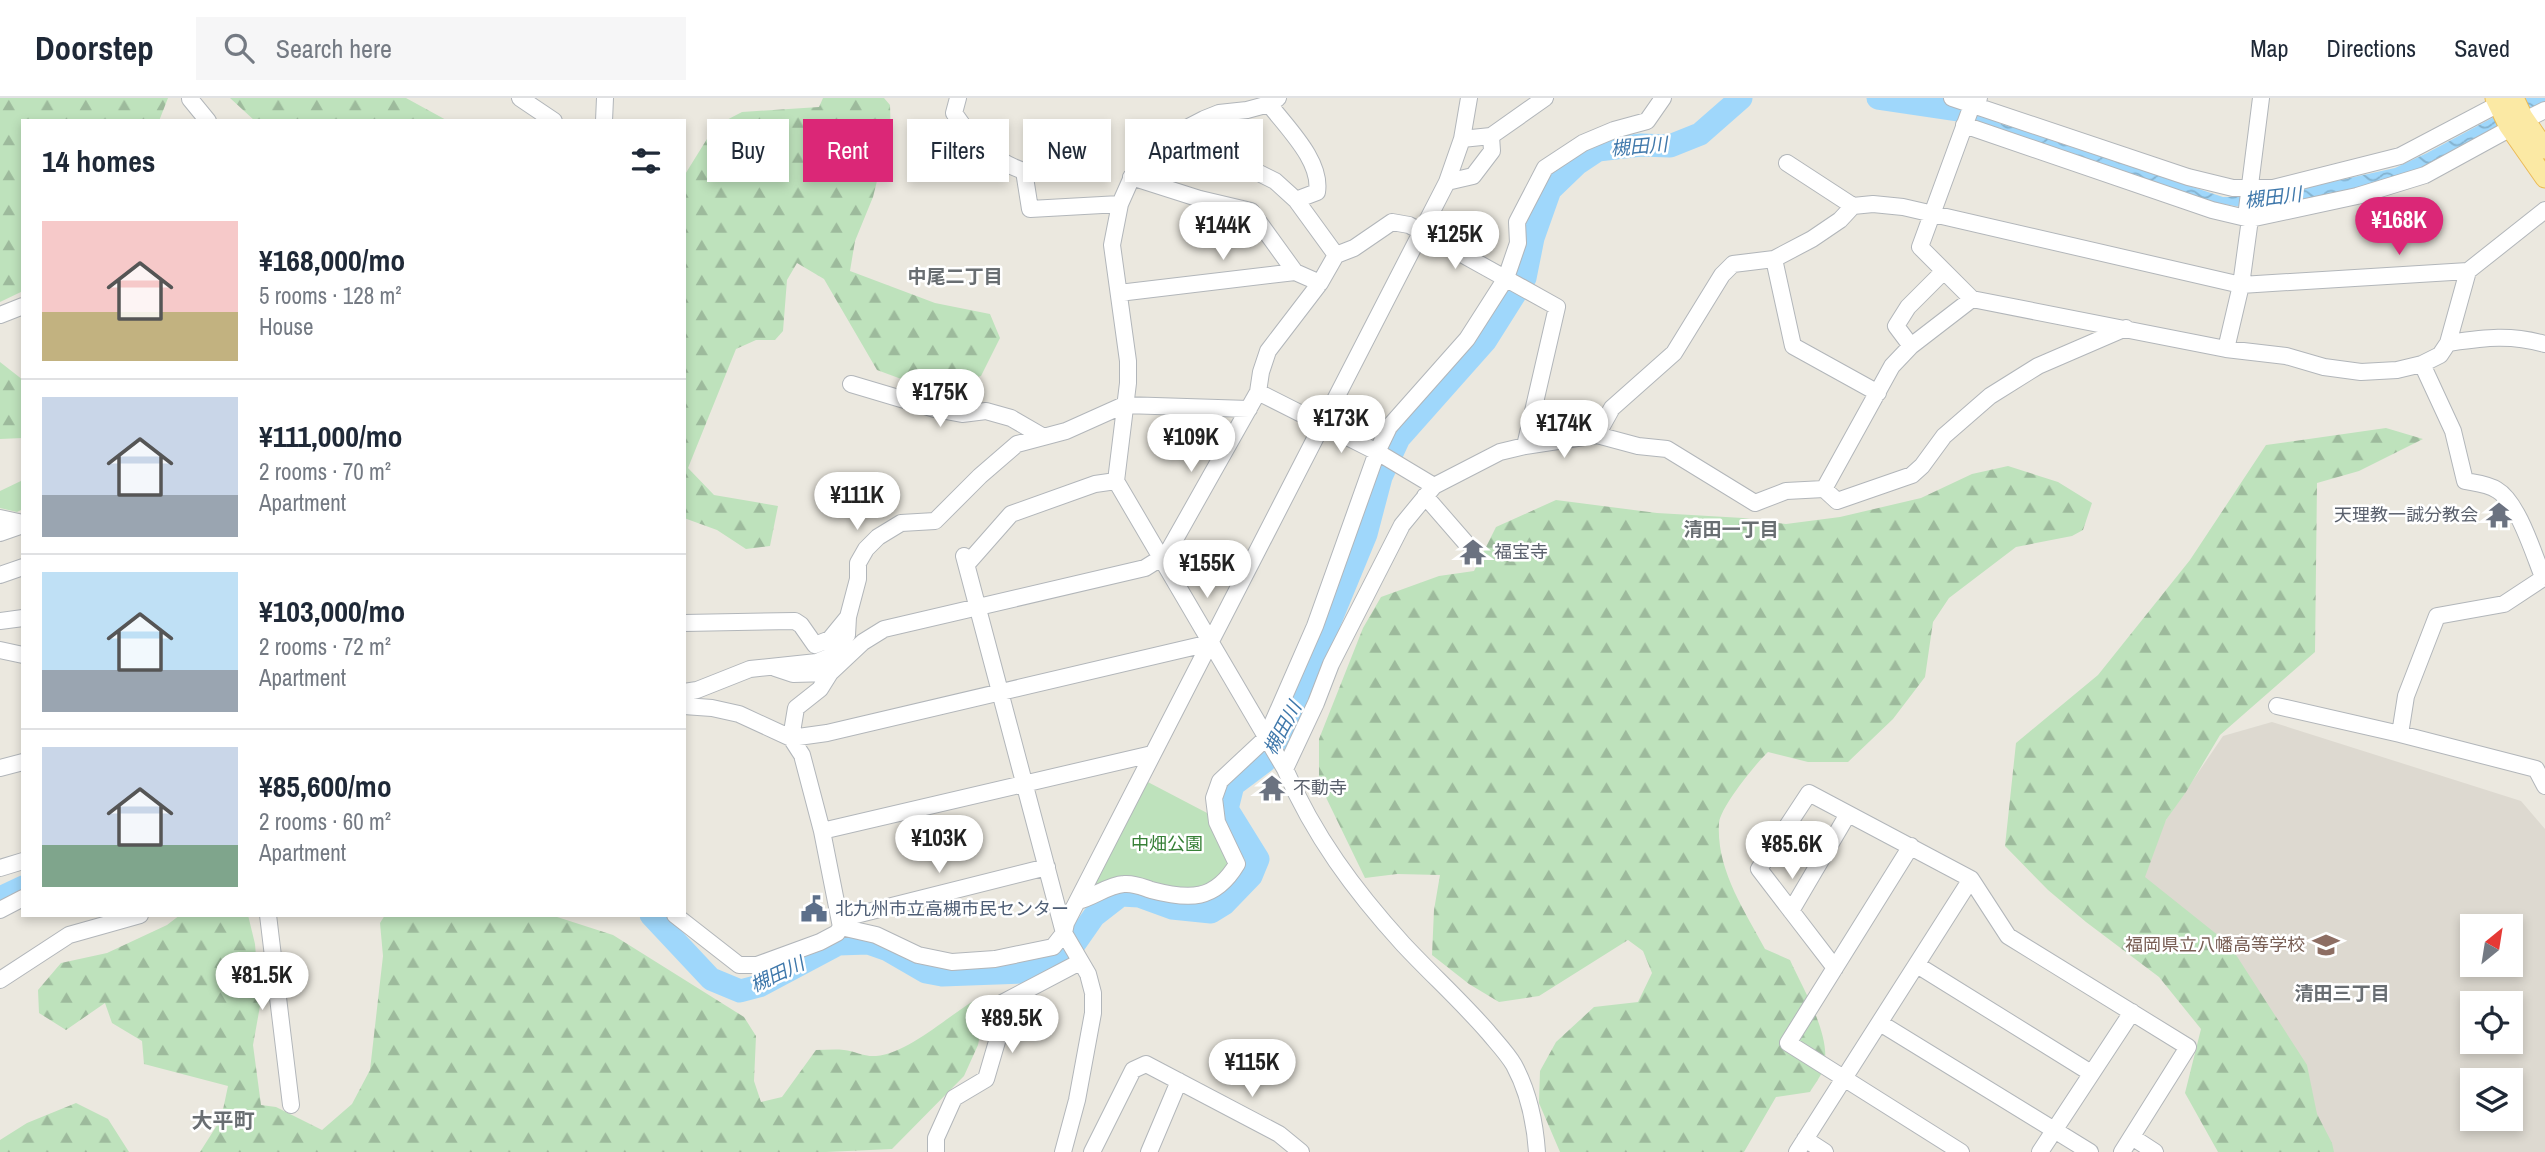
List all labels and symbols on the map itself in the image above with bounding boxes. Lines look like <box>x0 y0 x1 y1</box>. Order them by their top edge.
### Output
water label: 槻田川 <box>1609 130 1671 161</box>
water label: 槻田川 <box>2243 180 2305 213</box>
pin: ¥168K <box>2350 198 2448 257</box>
pin: ¥144K <box>1174 202 1272 262</box>
pin: ¥125K <box>1406 212 1504 271</box>
district label: 中尾二丁目 <box>907 263 1003 289</box>
pin: ¥175K <box>891 370 989 429</box>
pin: ¥173K <box>1292 396 1390 455</box>
pin: ¥174K <box>1515 400 1613 460</box>
pin: ¥109K <box>1142 414 1240 474</box>
pin: ¥111K <box>808 472 906 532</box>
temple icon: 天理教一誠分教会 <box>2484 500 2514 530</box>
place label: 天理教一誠分教会 <box>2334 502 2478 527</box>
district label: 清田一丁目 <box>1683 516 1779 542</box>
temple icon: 福宝寺 <box>1458 537 1488 567</box>
place label: 福宝寺 <box>1494 539 1548 564</box>
pin: ¥155K <box>1158 540 1256 600</box>
water label: 槻田川 <box>1257 695 1308 759</box>
temple icon: 不動寺 <box>1257 773 1287 803</box>
place label: 不動寺 <box>1293 775 1347 800</box>
pin: ¥103K <box>890 816 988 875</box>
pin: ¥85.6K <box>1735 822 1849 881</box>
park label: 中畑公園 <box>1131 831 1203 856</box>
public building icon: 北九州市立高槻市民センター <box>799 894 829 924</box>
place label: 北九州市立高槻市民センター <box>835 896 1069 921</box>
north arrow <box>2460 914 2524 976</box>
school or university icon: 福岡県立八幡高等学校 <box>2311 930 2341 960</box>
place label: 福岡県立八幡高等学校 <box>2125 932 2305 957</box>
water label: 槻田川 <box>746 949 810 998</box>
pin: ¥81.5K <box>205 953 319 1012</box>
district label: 清田三丁目 <box>2294 980 2390 1006</box>
pin: ¥89.5K <box>955 996 1069 1055</box>
pin: ¥115K <box>1203 1040 1301 1099</box>
district label: 大平町 <box>192 1106 255 1135</box>

